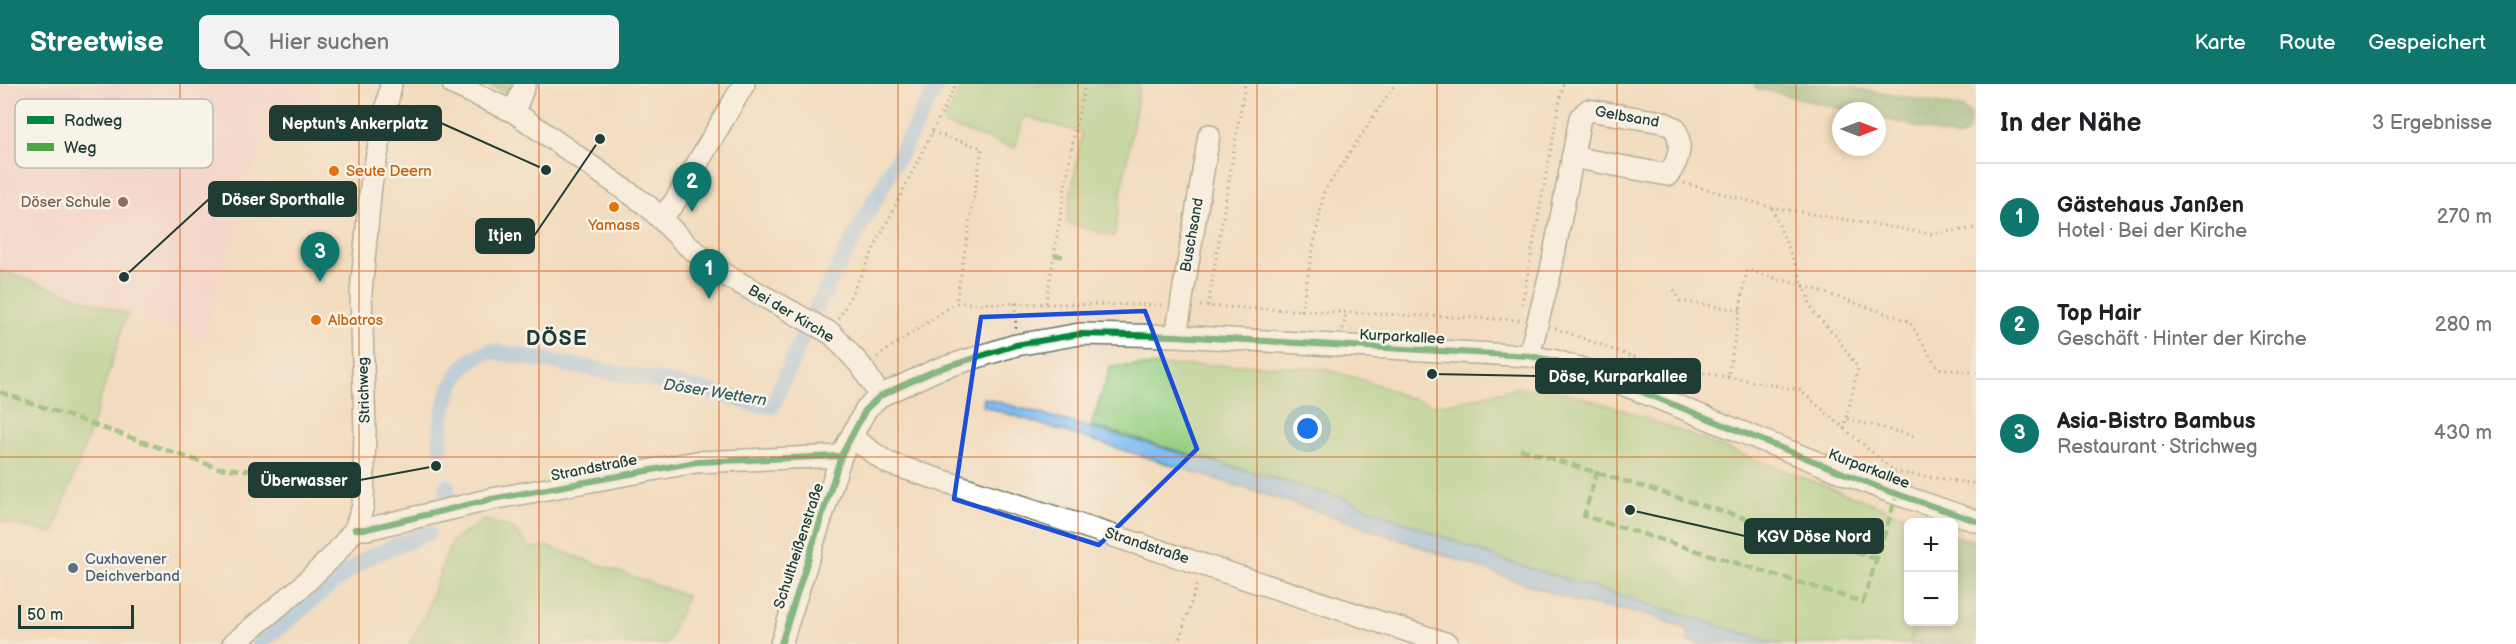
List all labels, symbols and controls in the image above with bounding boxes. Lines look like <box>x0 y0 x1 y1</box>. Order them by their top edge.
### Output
search box <box>199 15 619 69</box>
text: Streetwise <box>30 26 163 59</box>
icon: search <box>220 26 253 59</box>
text: Hier suchen <box>268 29 389 56</box>
text: Karte <box>2194 30 2246 55</box>
text: Route <box>2279 30 2335 55</box>
text: Gespeichert <box>2368 30 2486 55</box>
legend <box>15 99 213 168</box>
street label: Gelbsand <box>1593 102 1661 132</box>
north arrow <box>1832 102 1886 156</box>
callout: Neptun's Ankerplatz <box>270 106 441 140</box>
text: In der Nähe <box>2000 108 2142 139</box>
text: 3 Ergebnisse <box>2372 111 2492 135</box>
text: Radweg <box>64 112 122 131</box>
text: Neptun's Ankerplatz <box>282 115 428 134</box>
text: Weg <box>64 139 96 158</box>
place label: Seute Deern <box>346 162 432 181</box>
pin: 2 <box>672 162 712 212</box>
marker: Seute Deern <box>327 164 341 178</box>
callout: Döser Sporthalle <box>209 182 356 216</box>
text: Döser Sporthalle <box>221 191 345 210</box>
text: Gästehaus Janßen <box>2057 192 2244 219</box>
place label: Döser Schule <box>21 193 111 212</box>
marker: Döser Schule <box>116 195 130 209</box>
street label: Buschsand <box>1176 196 1208 274</box>
marker: Yamass <box>607 200 621 214</box>
text: 1 <box>2015 205 2024 229</box>
text: 270 m <box>2437 205 2492 229</box>
place label: Yamass <box>587 216 640 235</box>
callout: Itjen <box>476 219 534 253</box>
text: Hotel · Bei der Kirche <box>2057 219 2247 243</box>
text: Itjen <box>488 227 522 246</box>
pin: 3 <box>300 232 340 282</box>
pin: 1 <box>690 250 728 299</box>
street label: Bei der Kirche <box>744 281 838 347</box>
text: Top Hair <box>2057 300 2141 327</box>
place label: Albatros <box>328 311 384 330</box>
marker: Albatros <box>309 313 323 327</box>
text: 2 <box>2014 313 2025 337</box>
text: 280 m <box>2435 313 2492 337</box>
street label: Kurparkallee <box>1359 325 1445 349</box>
district label: DÖSE <box>526 326 588 351</box>
text: Geschäft · Hinter der Kirche <box>2057 327 2307 351</box>
street label: Strichweg <box>353 357 375 423</box>
callout: Döse, Kurparkallee <box>1536 359 1700 393</box>
text: Döse, Kurparkallee <box>1548 368 1688 387</box>
water label: Döser Wettern <box>662 375 768 411</box>
text: Asia-Bistro Bambus <box>2057 408 2256 435</box>
your location <box>1293 414 1322 443</box>
text: 3 <box>2014 421 2025 445</box>
text: 430 m <box>2434 421 2492 445</box>
text: Restaurant · Strichweg <box>2057 435 2258 459</box>
street label: Kurparkallee <box>1826 445 1913 493</box>
street label: Strandstraße <box>549 450 639 486</box>
callout: Überwasser <box>249 463 360 497</box>
text: Überwasser <box>260 470 348 491</box>
street label: Schultheißenstraße <box>770 481 828 611</box>
map controls <box>1904 518 1958 626</box>
button: + <box>1904 518 1958 572</box>
callout: KGV Döse Nord <box>1745 519 1883 553</box>
street label: Strandstraße <box>1103 523 1192 569</box>
text: KGV Döse Nord <box>1757 528 1871 547</box>
place label: Cuxhavener Deichverband <box>85 550 180 586</box>
marker: Cuxhavener Deichverband <box>66 561 80 575</box>
button: − <box>1904 572 1958 626</box>
scale bar <box>18 602 134 630</box>
text: 50 m <box>27 606 63 625</box>

